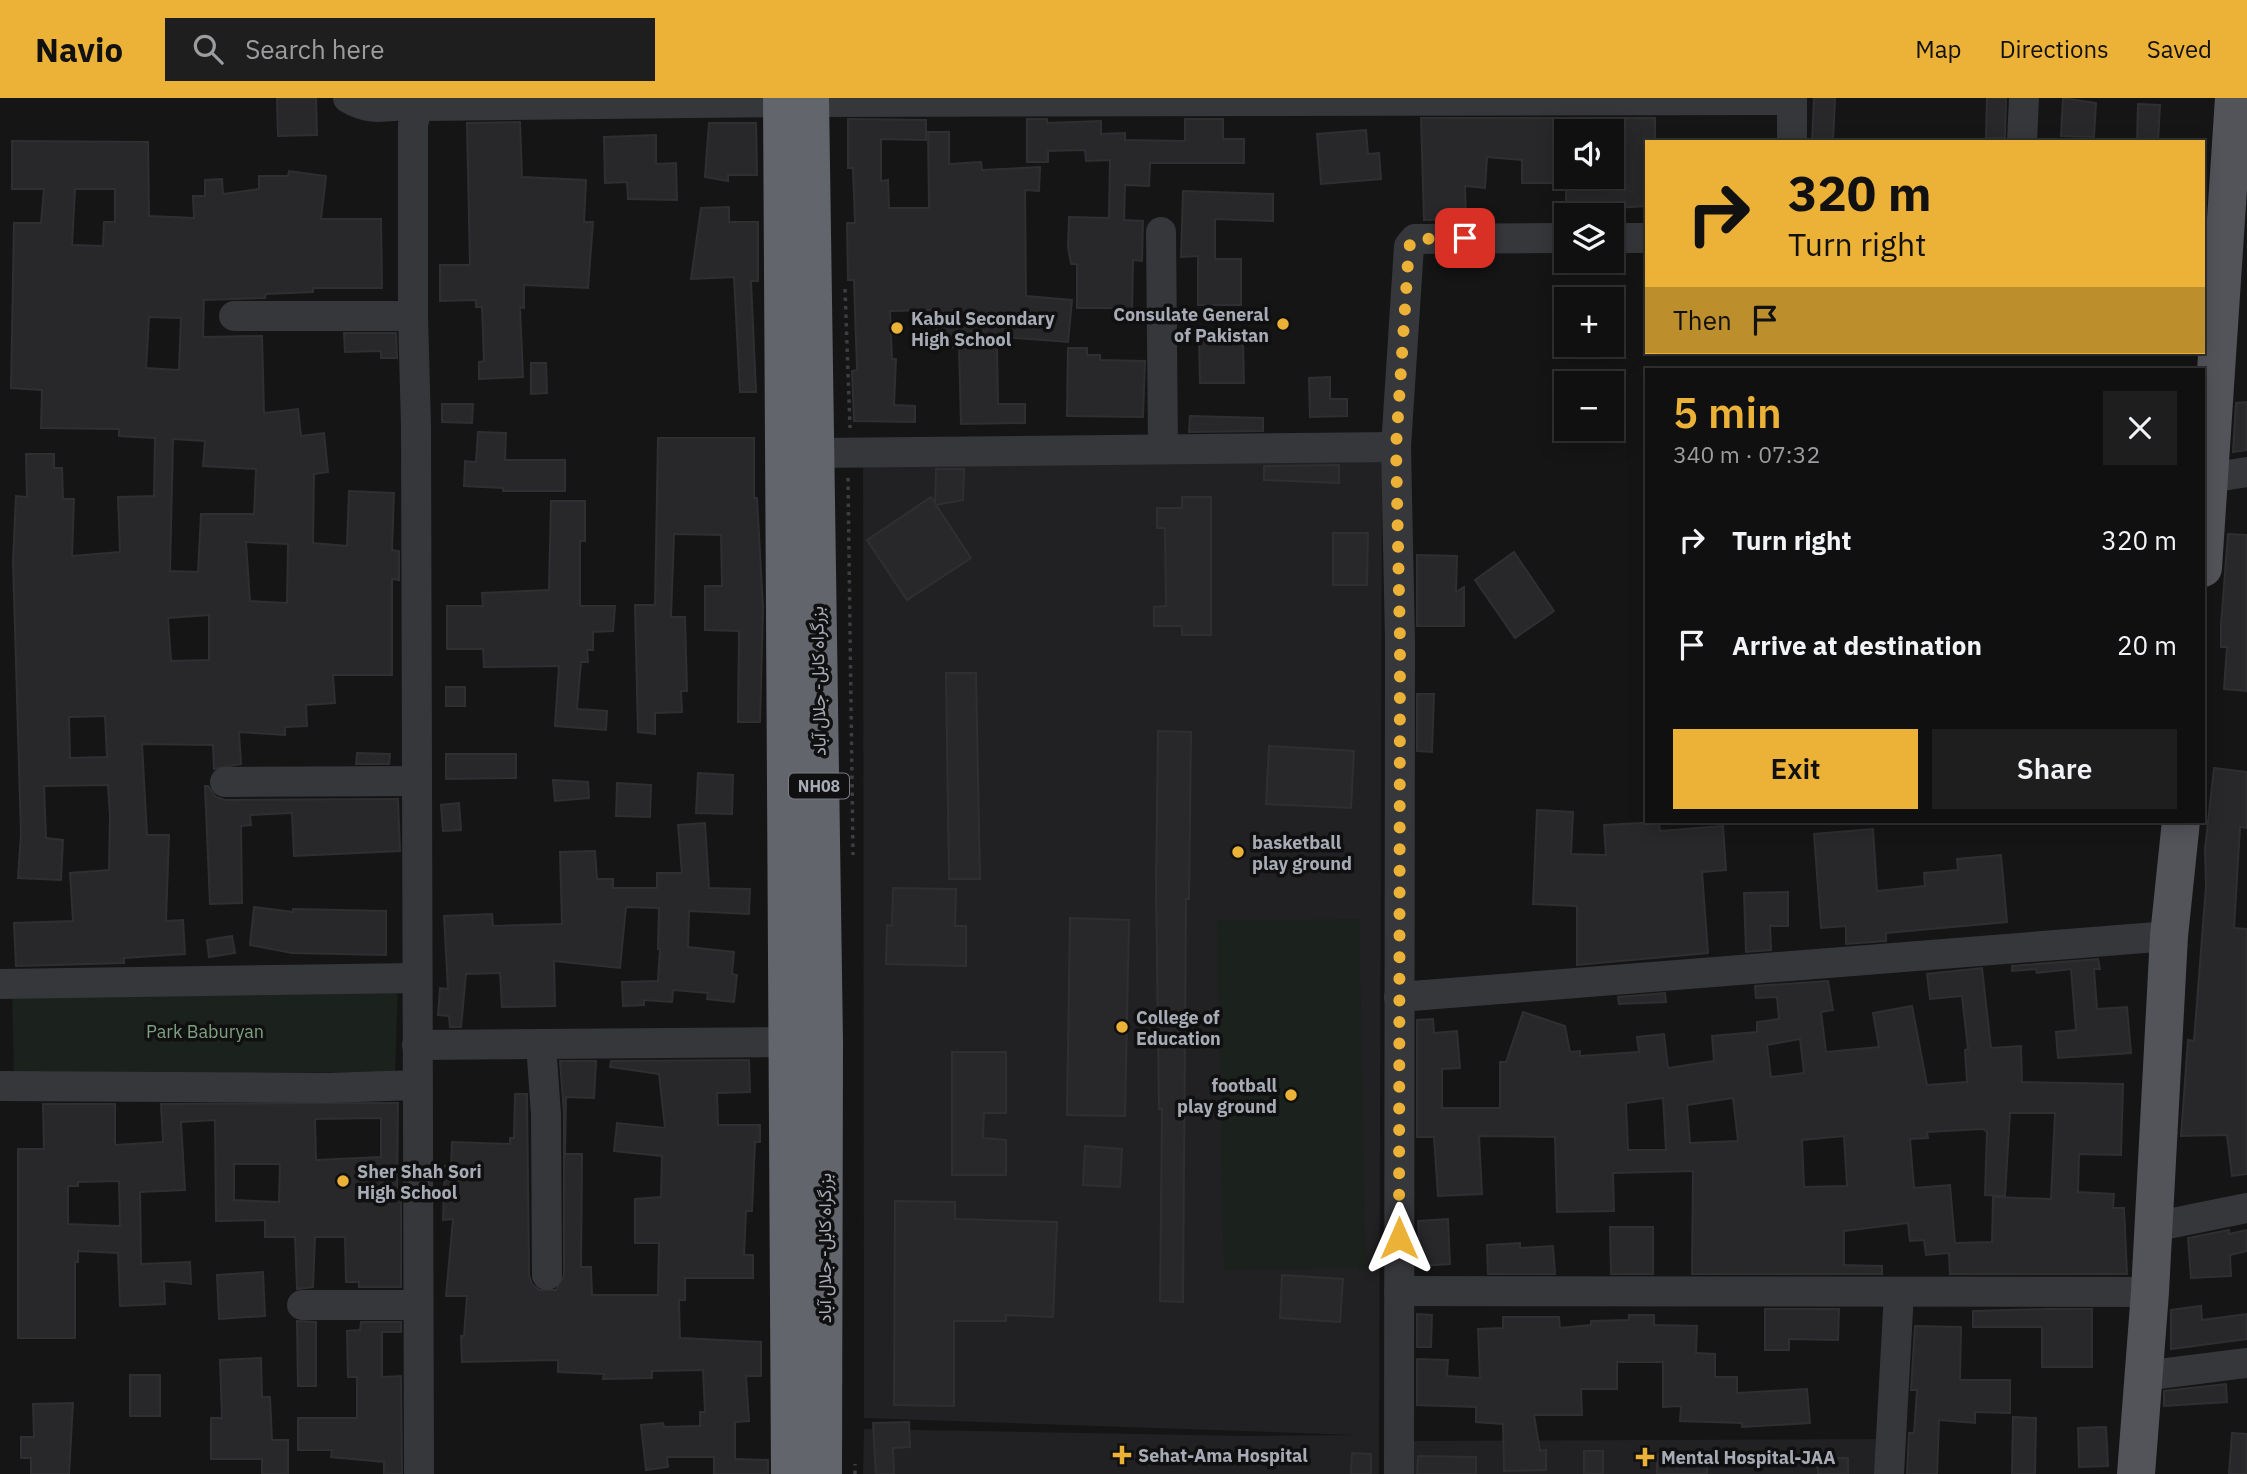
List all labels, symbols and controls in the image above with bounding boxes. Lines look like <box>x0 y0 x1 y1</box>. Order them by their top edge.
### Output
search box <box>165 18 655 81</box>
text: Navio <box>35 28 123 71</box>
icon: search <box>189 30 227 68</box>
text: Search here <box>245 32 385 66</box>
text: Map <box>1915 33 1961 65</box>
text: Directions <box>1999 33 2109 65</box>
text: Saved <box>2147 33 2212 65</box>
map controls <box>1554 119 1624 441</box>
button: sound <box>1554 119 1624 189</box>
text: 320 m <box>1788 161 1932 224</box>
icon: right <box>1673 168 1764 259</box>
button: layers <box>1554 203 1624 273</box>
pin <box>1435 208 1495 268</box>
icon: arrive <box>1446 219 1484 257</box>
text: Turn right <box>1788 223 1926 265</box>
button: + <box>1554 287 1624 357</box>
icon: arrive <box>1746 301 1784 339</box>
place label: Consulate General of Pakistan <box>1113 303 1270 347</box>
text: Then <box>1673 303 1732 337</box>
place label: Kabul Secondary High School <box>911 307 1055 351</box>
marker: Consulate General of Pakistan <box>1275 316 1291 332</box>
marker: Kabul Secondary High School <box>889 320 905 336</box>
button: − <box>1554 371 1624 441</box>
text: 5 min <box>1673 385 1782 440</box>
button: close <box>2103 391 2177 465</box>
text: 340 m · 07:32 <box>1673 439 1820 469</box>
icon: right <box>1673 521 1711 559</box>
text: Turn right <box>1732 523 1851 557</box>
text: 320 m <box>2101 523 2177 557</box>
street label: بزرگراه کابل- جلال آباد <box>805 606 831 756</box>
icon: arrive <box>1673 626 1711 664</box>
text: Arrive at destination <box>1732 628 1982 662</box>
text: 20 m <box>2117 628 2177 662</box>
button: Exit <box>1673 729 1918 809</box>
button: Share <box>1932 729 2177 809</box>
road number: NH08 <box>789 774 849 799</box>
place label: basketball play ground <box>1252 831 1352 875</box>
marker: basketball play ground <box>1230 844 1246 860</box>
place label: College of Education <box>1136 1006 1221 1050</box>
marker: College of Education <box>1114 1019 1130 1035</box>
park label: Park Baburyan <box>146 1020 264 1043</box>
place label: football play ground <box>1177 1074 1278 1118</box>
marker: football play ground <box>1283 1087 1299 1103</box>
place label: Sher Shah Sori High School <box>357 1160 482 1204</box>
marker: Sher Shah Sori High School <box>335 1173 351 1189</box>
street label: بزرگراه کابل- جلال آباد <box>813 1173 836 1323</box>
position arrow <box>1362 1201 1436 1275</box>
place label: Sehat-Ama Hospital <box>1138 1444 1308 1467</box>
marker: Sehat-Ama Hospital <box>1112 1445 1132 1465</box>
place label: Mental Hospital-JAA <box>1661 1446 1836 1469</box>
marker: Mental Hospital-JAA <box>1635 1447 1655 1467</box>

